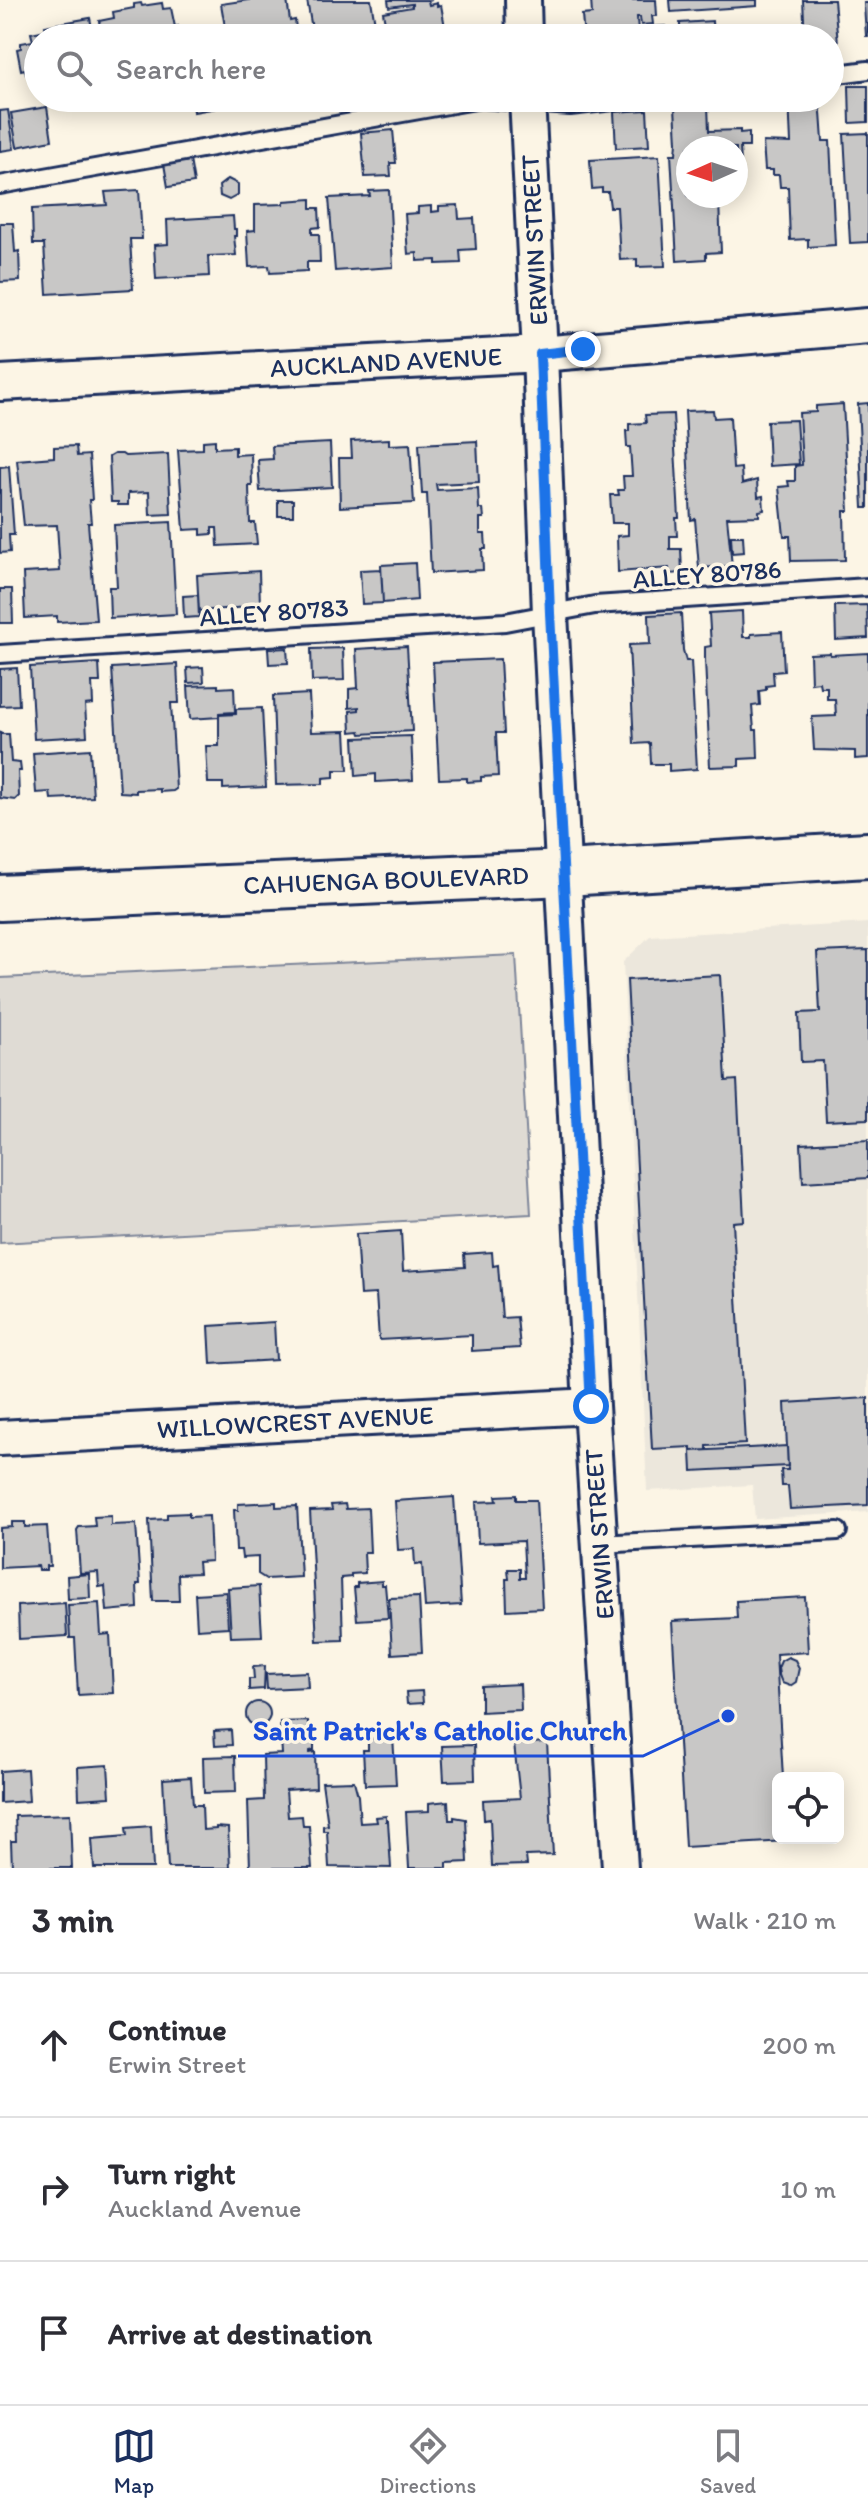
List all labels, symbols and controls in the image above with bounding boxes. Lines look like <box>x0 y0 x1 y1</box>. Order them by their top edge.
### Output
search box <box>24 24 844 112</box>
icon: search <box>52 46 96 90</box>
text: Search here <box>116 50 266 87</box>
north arrow <box>676 136 748 208</box>
street label: ERWIN STREET <box>514 153 554 326</box>
route end <box>565 331 601 367</box>
street label: AUCKLAND AVENUE <box>269 340 503 384</box>
street label: ALLEY 80786 <box>631 553 783 595</box>
street label: ALLEY 80783 <box>198 591 350 633</box>
street label: CAHUENGA BOULEVARD <box>243 859 529 901</box>
route start <box>573 1388 609 1424</box>
street label: WILLOWCREST AVENUE <box>156 1399 434 1445</box>
street label: ERWIN STREET <box>577 1447 621 1620</box>
callout: Saint Patrick's Catholic Church <box>238 1704 643 1756</box>
text: Saint Patrick's Catholic Church <box>253 1713 628 1747</box>
map controls <box>772 1772 844 1844</box>
button: locate <box>772 1772 844 1844</box>
text: 3 min <box>32 1900 114 1941</box>
text: Walk · 210 m <box>693 1904 836 1936</box>
text: Continue <box>108 2011 227 2048</box>
icon: ahead <box>32 2023 76 2067</box>
text: 200 m <box>763 2029 836 2061</box>
text: Erwin Street <box>108 2048 246 2080</box>
text: Turn right <box>108 2155 236 2192</box>
icon: right <box>32 2167 76 2211</box>
text: 10 m <box>780 2173 836 2205</box>
text: Auckland Avenue <box>108 2192 301 2224</box>
icon: arrive <box>32 2311 76 2355</box>
text: Arrive at destination <box>108 2315 372 2352</box>
tab: Map <box>112 2424 156 2499</box>
tab: Directions <box>380 2424 476 2499</box>
tab: Saved <box>700 2424 756 2499</box>

